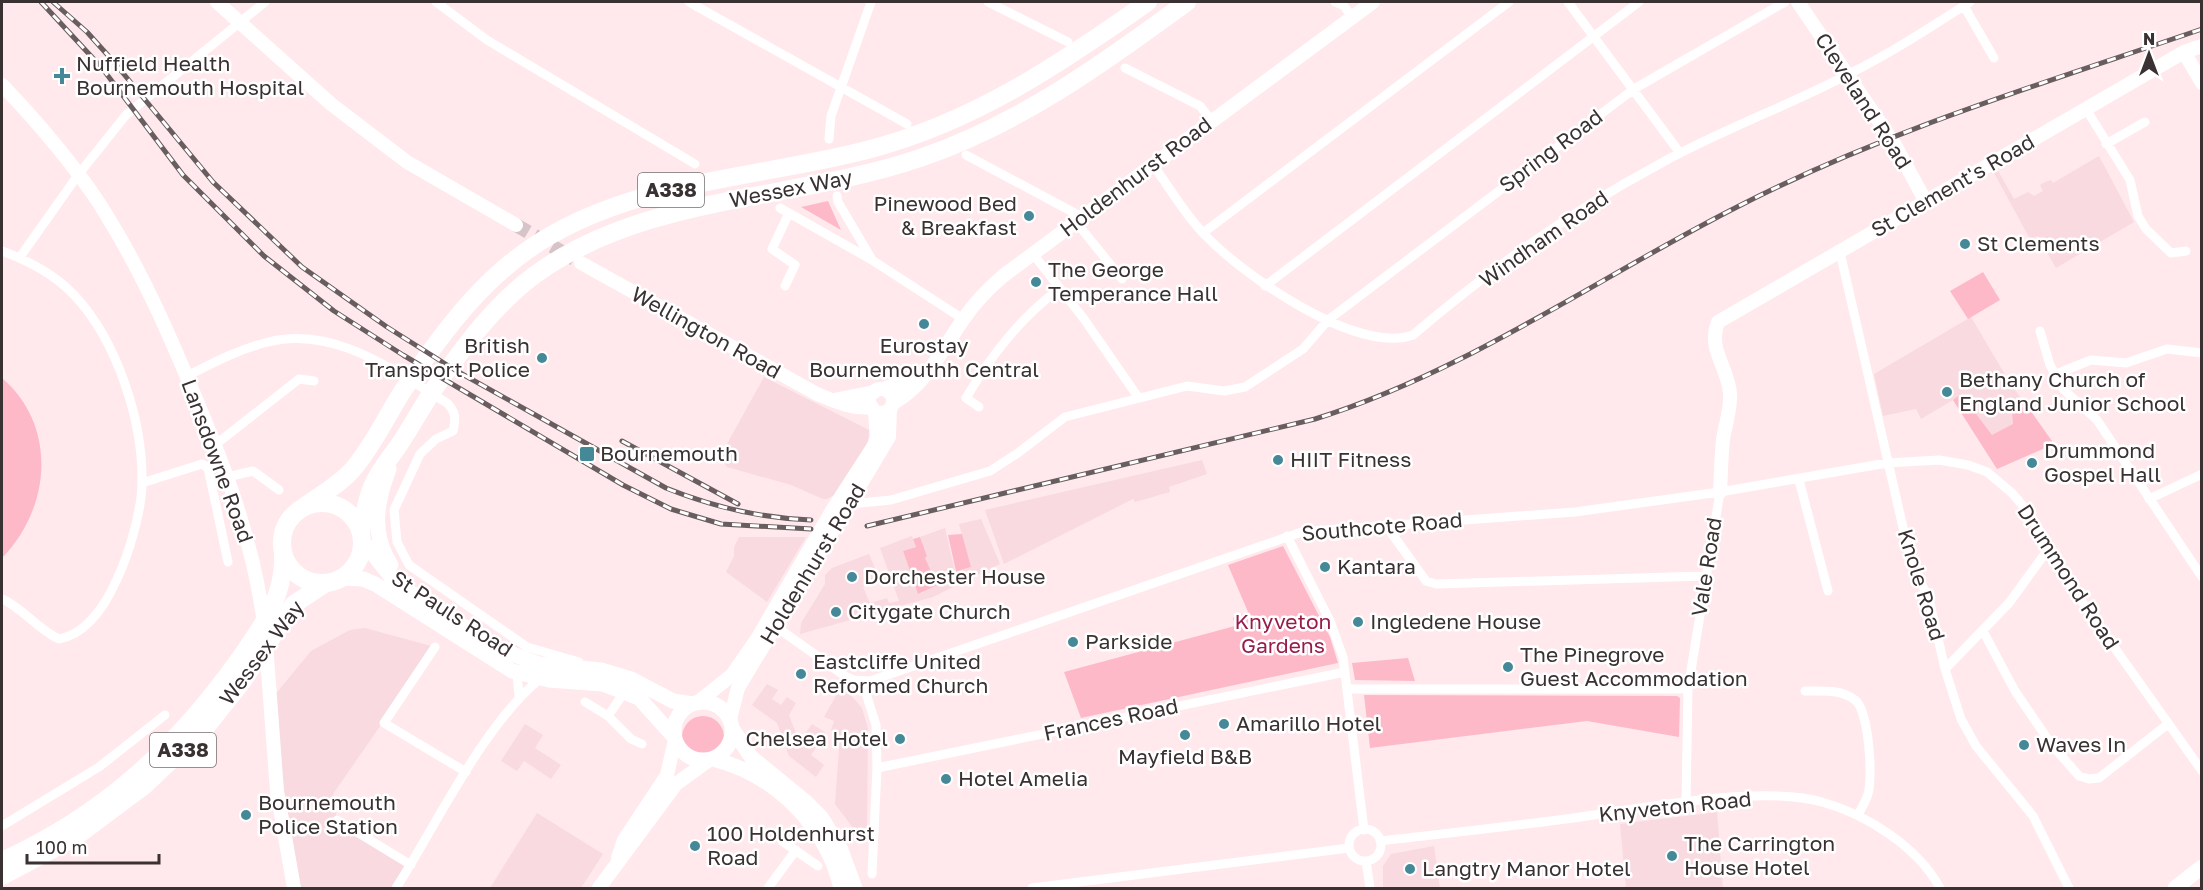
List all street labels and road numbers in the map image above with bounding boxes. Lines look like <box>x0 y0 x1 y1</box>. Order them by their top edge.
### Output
street label: Cleveland Road <box>1810 27 1918 173</box>
street label: Spring Road <box>1494 103 1607 198</box>
street label: Holdenhurst Road <box>1054 111 1216 242</box>
street label: St Clement's Road <box>1866 128 2039 242</box>
street label: Wessex Way <box>727 163 855 213</box>
road number: A338 <box>638 173 704 207</box>
street label: Windham Road <box>1474 184 1613 292</box>
street label: Wellington Road <box>627 280 786 384</box>
street label: Lansdowne Road <box>176 375 260 546</box>
street label: Holdenhurst Road <box>754 478 870 649</box>
street label: Drummond Road <box>2012 499 2125 654</box>
street label: Southcote Road <box>1300 506 1463 546</box>
street label: Vale Road <box>1685 515 1727 618</box>
street label: Knole Road <box>1893 526 1951 644</box>
street label: St Pauls Road <box>387 564 518 662</box>
street label: Wessex Way <box>213 595 309 710</box>
street label: Frances Road <box>1041 692 1180 746</box>
road number: A338 <box>150 733 216 767</box>
street label: Knyveton Road <box>1597 785 1753 827</box>

